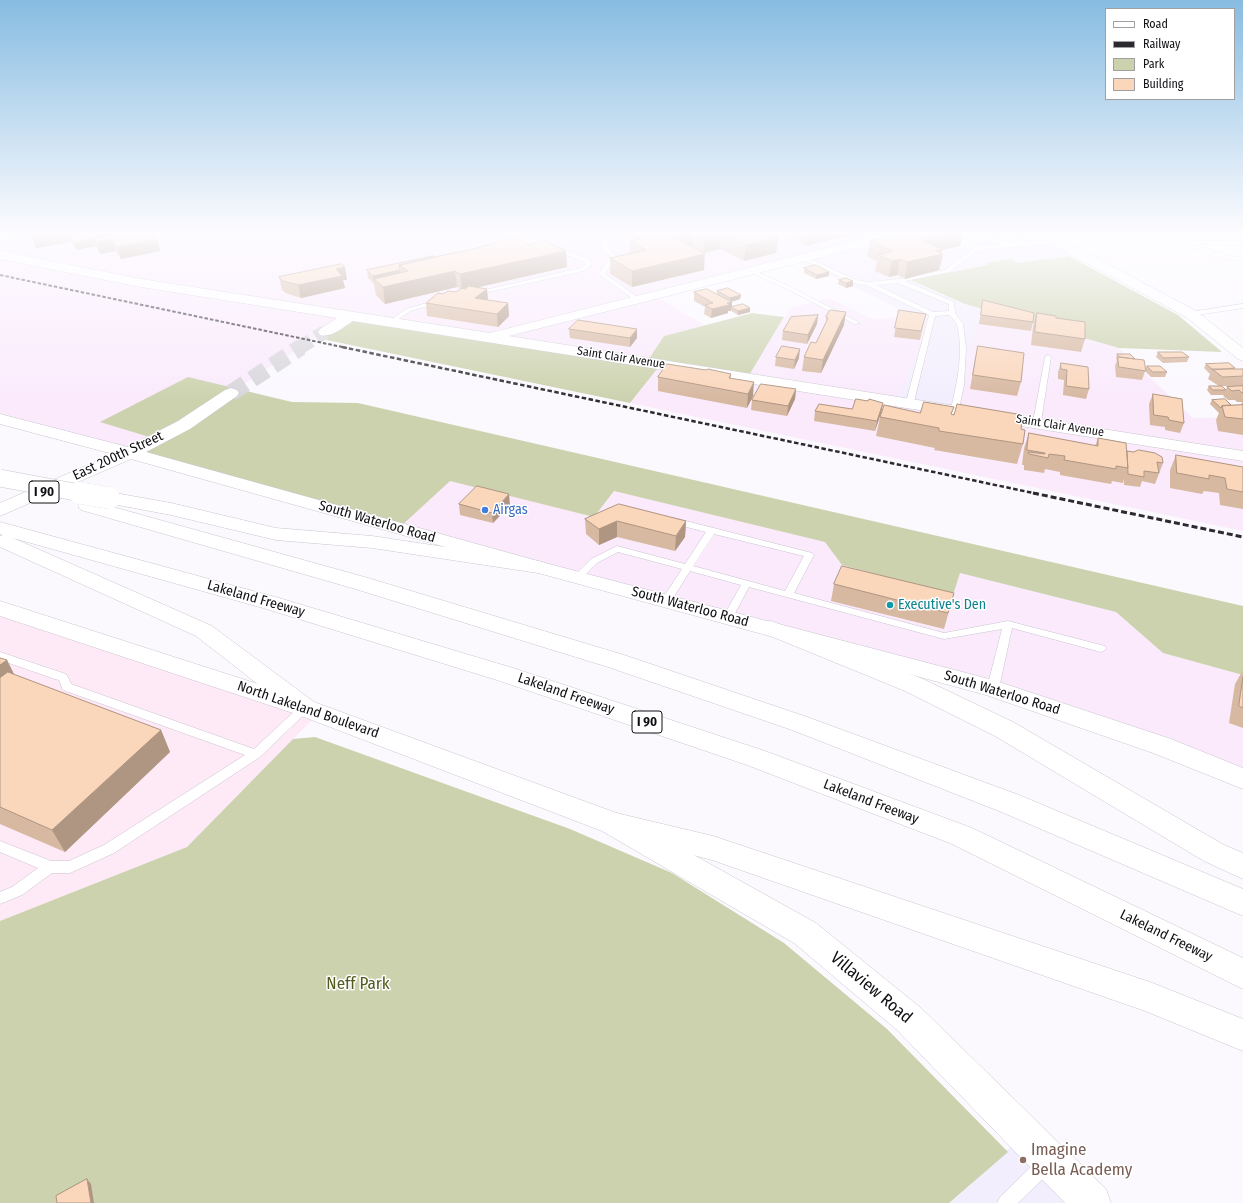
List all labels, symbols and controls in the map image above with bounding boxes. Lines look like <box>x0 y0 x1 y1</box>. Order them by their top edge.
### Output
legend <box>1105 8 1235 100</box>
text: Road <box>1143 17 1168 31</box>
text: Railway <box>1143 37 1180 51</box>
text: Park <box>1143 57 1164 71</box>
text: Building <box>1143 77 1183 91</box>
street label: Saint Clair Avenue <box>576 344 666 372</box>
street label: Saint Clair Avenue <box>1015 412 1105 440</box>
street label: East 200th Street <box>70 428 166 484</box>
road number: I 90 <box>29 481 59 503</box>
street label: South Waterloo Road <box>317 497 437 547</box>
place label: Airgas <box>493 502 528 518</box>
marker: Airgas <box>480 505 490 515</box>
street label: Lakeland Freeway <box>205 577 307 621</box>
street label: South Waterloo Road <box>630 583 750 631</box>
place label: Executive's Den <box>898 597 986 613</box>
marker: Executive's Den <box>885 600 895 610</box>
street label: South Waterloo Road <box>942 667 1062 719</box>
street label: Lakeland Freeway <box>516 670 616 718</box>
street label: North Lakeland Boulevard <box>235 678 381 742</box>
road number: I 90 <box>632 711 662 733</box>
street label: Lakeland Freeway <box>821 776 921 828</box>
street label: Lakeland Freeway <box>1117 906 1215 966</box>
street label: Villaview Road <box>826 948 916 1028</box>
park label: Neff Park <box>326 974 390 994</box>
place label: Imagine Bella Academy <box>1031 1140 1132 1180</box>
marker: Imagine Bella Academy <box>1018 1155 1028 1165</box>

